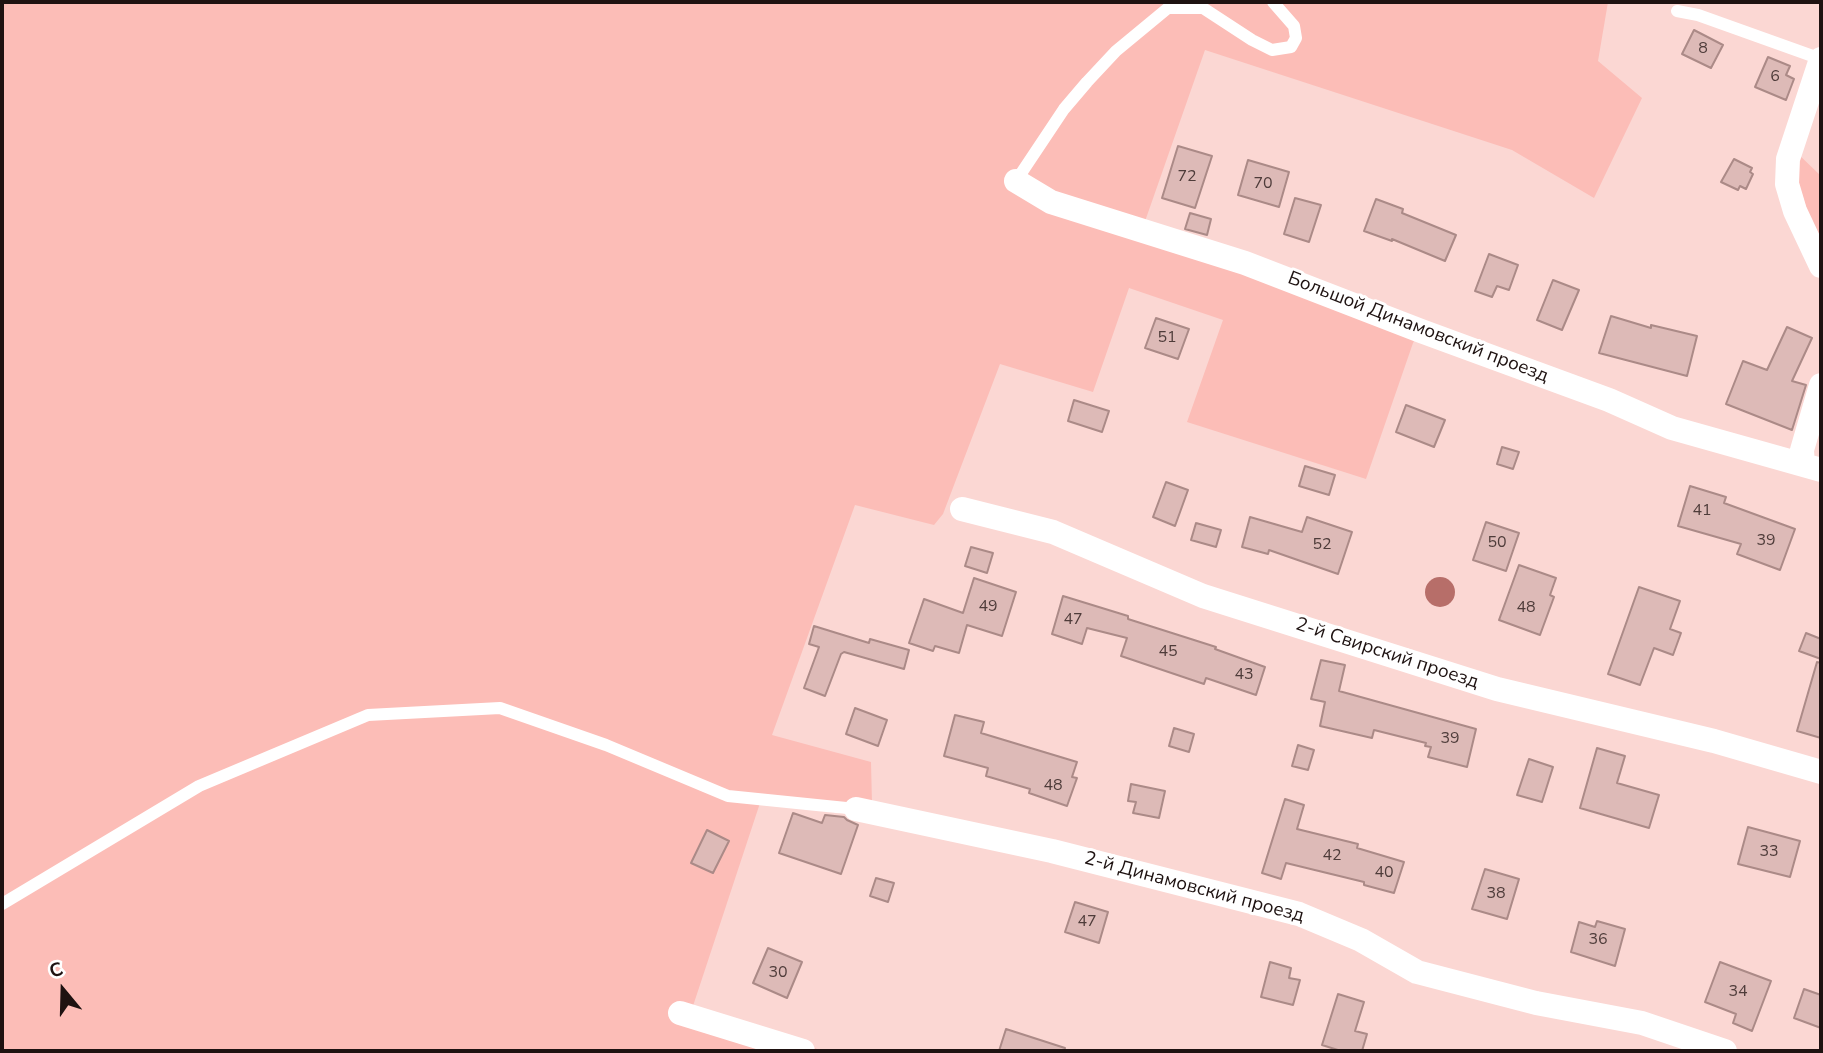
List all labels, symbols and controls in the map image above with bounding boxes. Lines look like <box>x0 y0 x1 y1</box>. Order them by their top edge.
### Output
house number: 8 <box>1698 39 1708 59</box>
house number: 6 <box>1770 67 1780 87</box>
house number: 72 <box>1177 167 1197 187</box>
house number: 70 <box>1253 174 1273 194</box>
street label: Большой Динамовский проезд <box>1284 268 1552 388</box>
house number: 51 <box>1157 328 1177 348</box>
house number: 41 <box>1692 501 1712 521</box>
house number: 39 <box>1756 531 1776 551</box>
house number: 50 <box>1487 533 1507 553</box>
house number: 52 <box>1312 535 1332 555</box>
house number: 49 <box>978 597 998 617</box>
house number: 48 <box>1516 598 1536 618</box>
house number: 47 <box>1063 610 1083 630</box>
street label: 2-й Свирский проезд <box>1292 614 1482 694</box>
house number: 45 <box>1158 642 1178 662</box>
house number: 43 <box>1234 665 1254 685</box>
house number: 39 <box>1440 729 1460 749</box>
house number: 48 <box>1043 776 1063 796</box>
house number: 33 <box>1759 842 1779 862</box>
house number: 42 <box>1322 846 1342 866</box>
street label: 2-й Динамовский проезд <box>1082 848 1306 928</box>
house number: 40 <box>1374 863 1394 883</box>
house number: 38 <box>1486 884 1506 904</box>
house number: 47 <box>1077 912 1097 932</box>
house number: 36 <box>1588 930 1608 950</box>
north arrow <box>28 955 98 1025</box>
text: С <box>46 956 66 985</box>
house number: 30 <box>768 963 788 983</box>
house number: 34 <box>1728 982 1748 1002</box>

